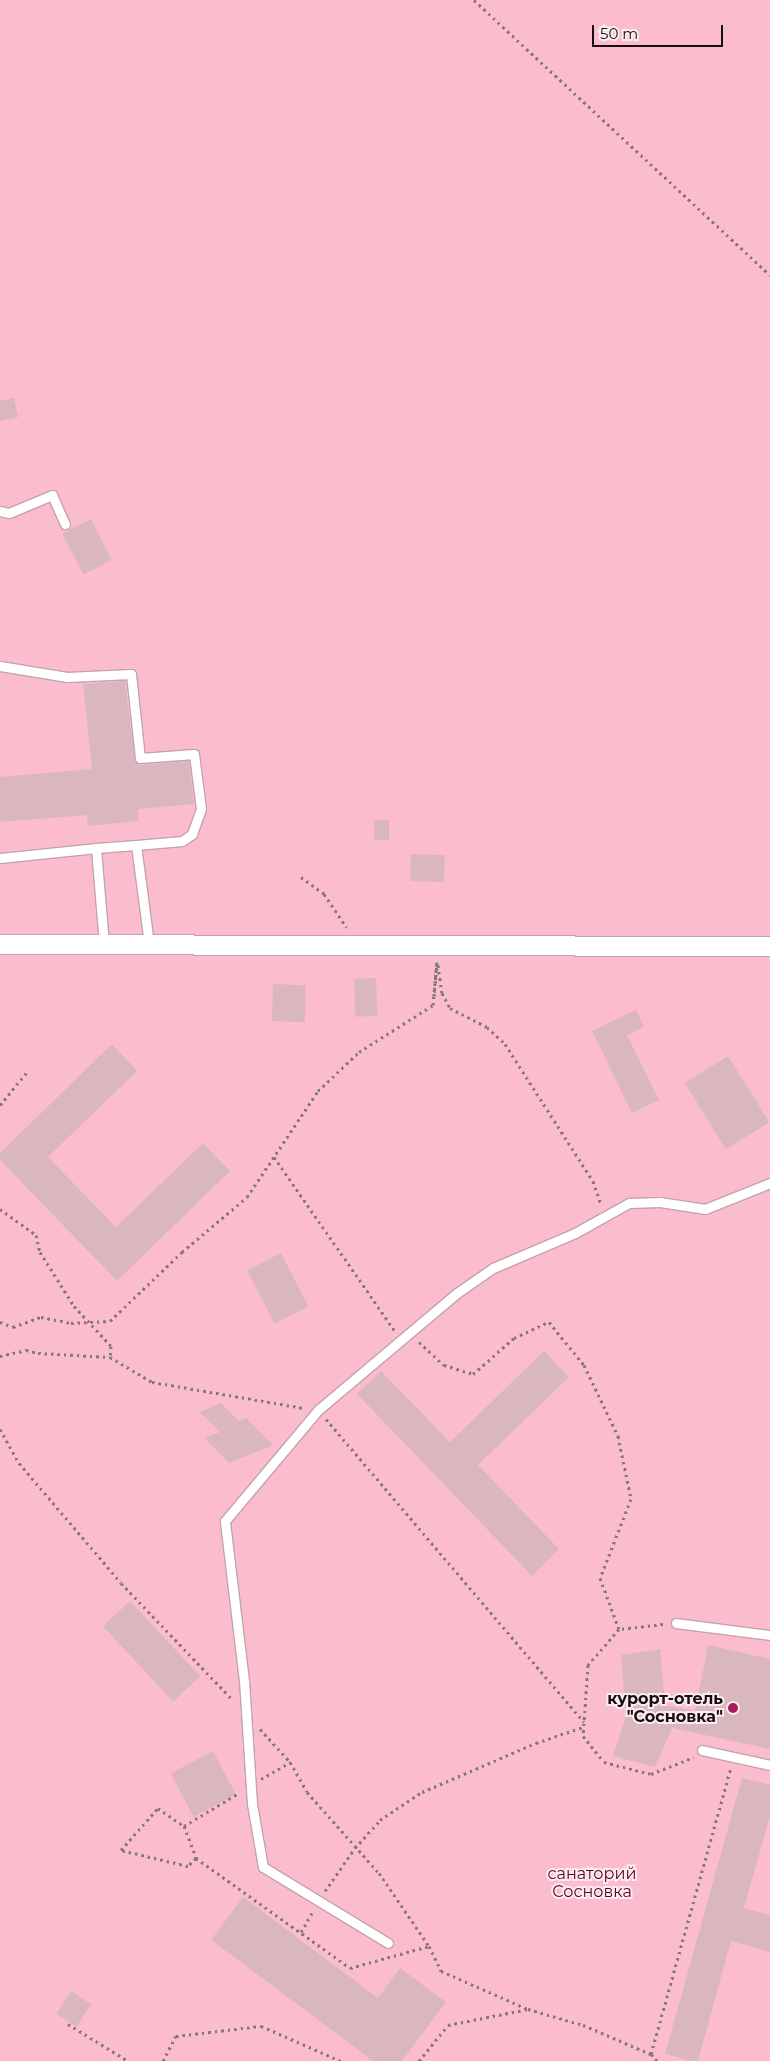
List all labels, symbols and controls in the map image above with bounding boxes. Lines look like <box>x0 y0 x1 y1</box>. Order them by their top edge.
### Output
scale bar <box>595 15 726 47</box>
text: 50 m <box>600 24 638 43</box>
place label: курорт-отель "Сосновка" <box>607 1689 723 1727</box>
marker: курорт-отель "Сосновка" <box>727 1702 739 1714</box>
park label: санаторий Сосновка <box>548 1864 636 1902</box>

